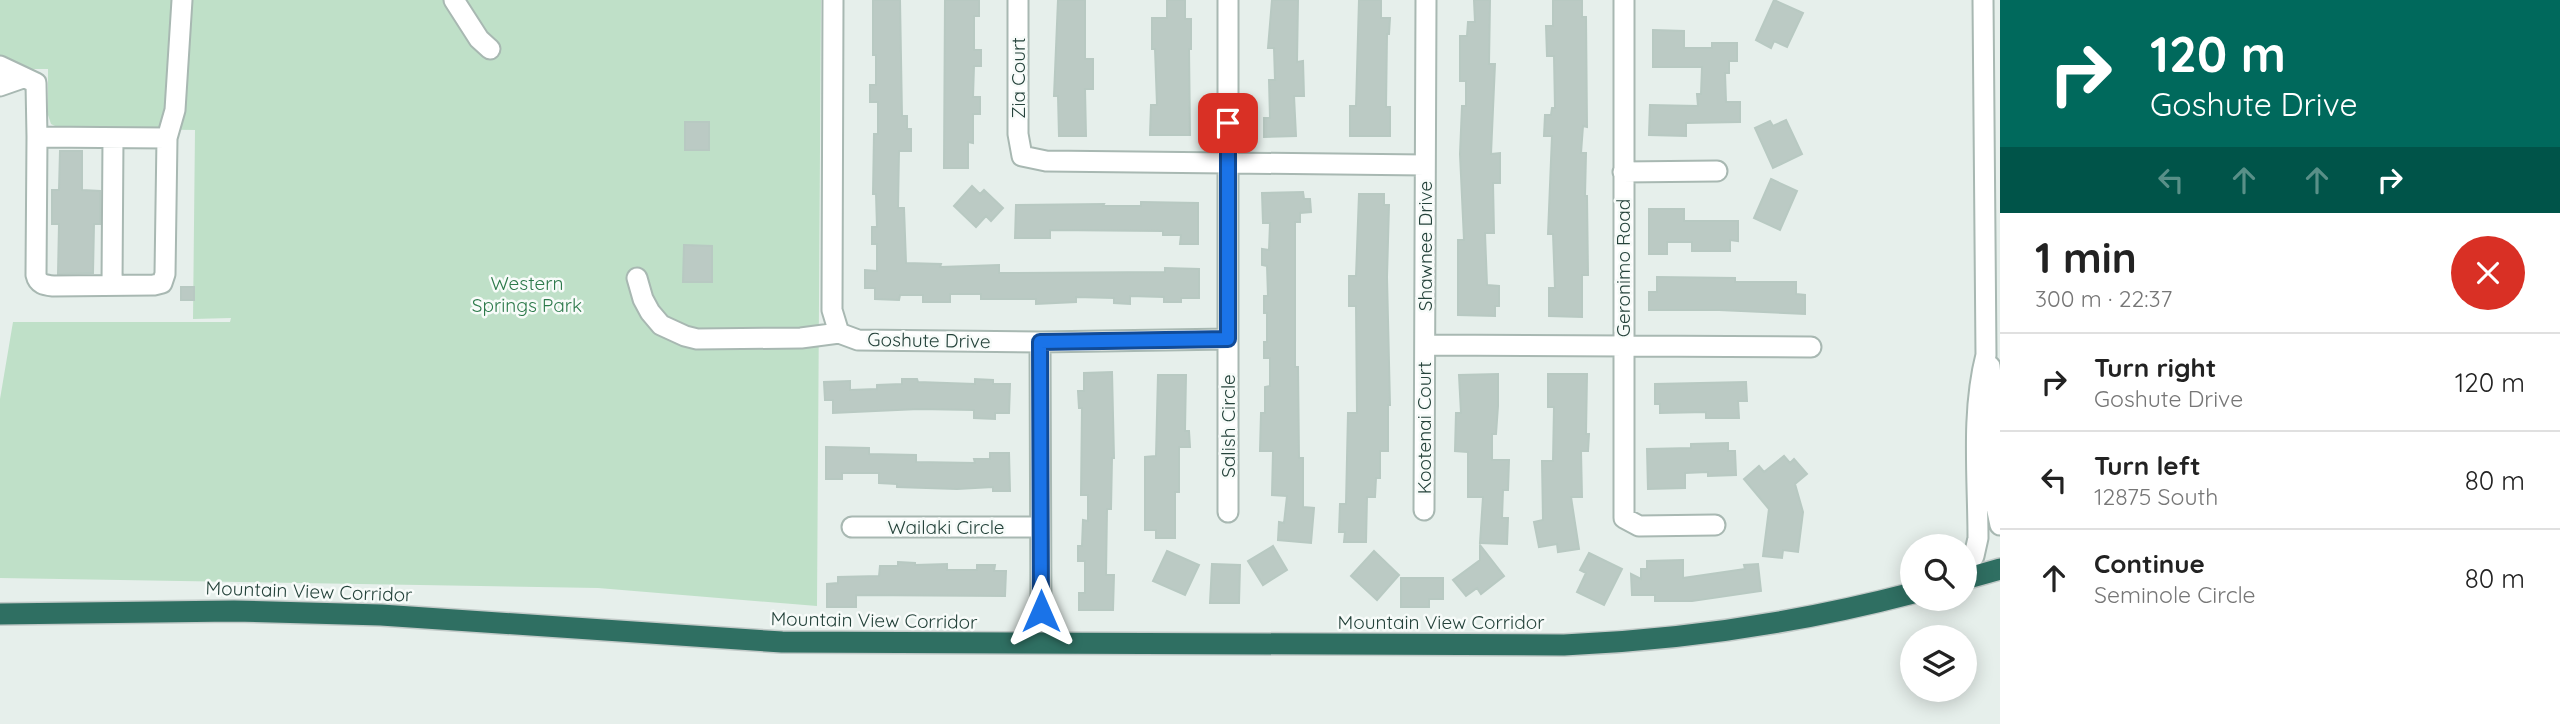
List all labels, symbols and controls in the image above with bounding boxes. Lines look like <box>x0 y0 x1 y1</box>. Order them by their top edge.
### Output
text: 120 m <box>2150 23 2286 84</box>
icon: right <box>2035 28 2126 119</box>
street label: Zia Court <box>1006 37 1030 119</box>
text: Goshute Drive <box>2150 84 2358 124</box>
pin <box>1198 93 1258 153</box>
icon: arrive <box>1209 104 1247 142</box>
icon: left <box>2152 161 2190 199</box>
icon: ahead <box>2225 161 2263 199</box>
icon: ahead <box>2298 161 2336 199</box>
icon: right <box>2371 161 2409 199</box>
street label: Shawnee Drive <box>1413 181 1437 311</box>
street label: Geronimo Road <box>1611 199 1635 337</box>
text: 1 min <box>2035 231 2137 284</box>
button: close <box>2451 236 2525 310</box>
park label: Western Springs Park <box>472 271 582 317</box>
text: 300 m · 22:37 <box>2035 284 2172 313</box>
street label: Goshute Drive <box>867 327 991 353</box>
text: Turn right <box>2094 351 2216 384</box>
street label: Kootenai Court <box>1412 362 1436 494</box>
icon: right <box>2035 363 2073 401</box>
text: 120 m <box>2455 366 2525 399</box>
street label: Salish Circle <box>1216 374 1240 478</box>
text: Goshute Drive <box>2094 384 2243 413</box>
text: Turn left <box>2094 449 2201 482</box>
icon: left <box>2035 461 2073 499</box>
text: 80 m <box>2465 464 2525 497</box>
text: 12875 South <box>2094 482 2218 511</box>
street label: Wailaki Circle <box>887 515 1005 539</box>
map controls <box>1900 534 1977 702</box>
button: search <box>1900 534 1977 611</box>
text: Continue <box>2094 547 2205 580</box>
icon: ahead <box>2035 559 2073 597</box>
text: 80 m <box>2465 562 2525 595</box>
position arrow <box>1004 574 1078 648</box>
street label: Mountain View Corridor <box>205 575 414 607</box>
text: Seminole Circle <box>2094 580 2256 609</box>
street label: Mountain View Corridor <box>770 606 978 634</box>
street label: Mountain View Corridor <box>1338 610 1545 634</box>
button: layers <box>1900 625 1977 702</box>

